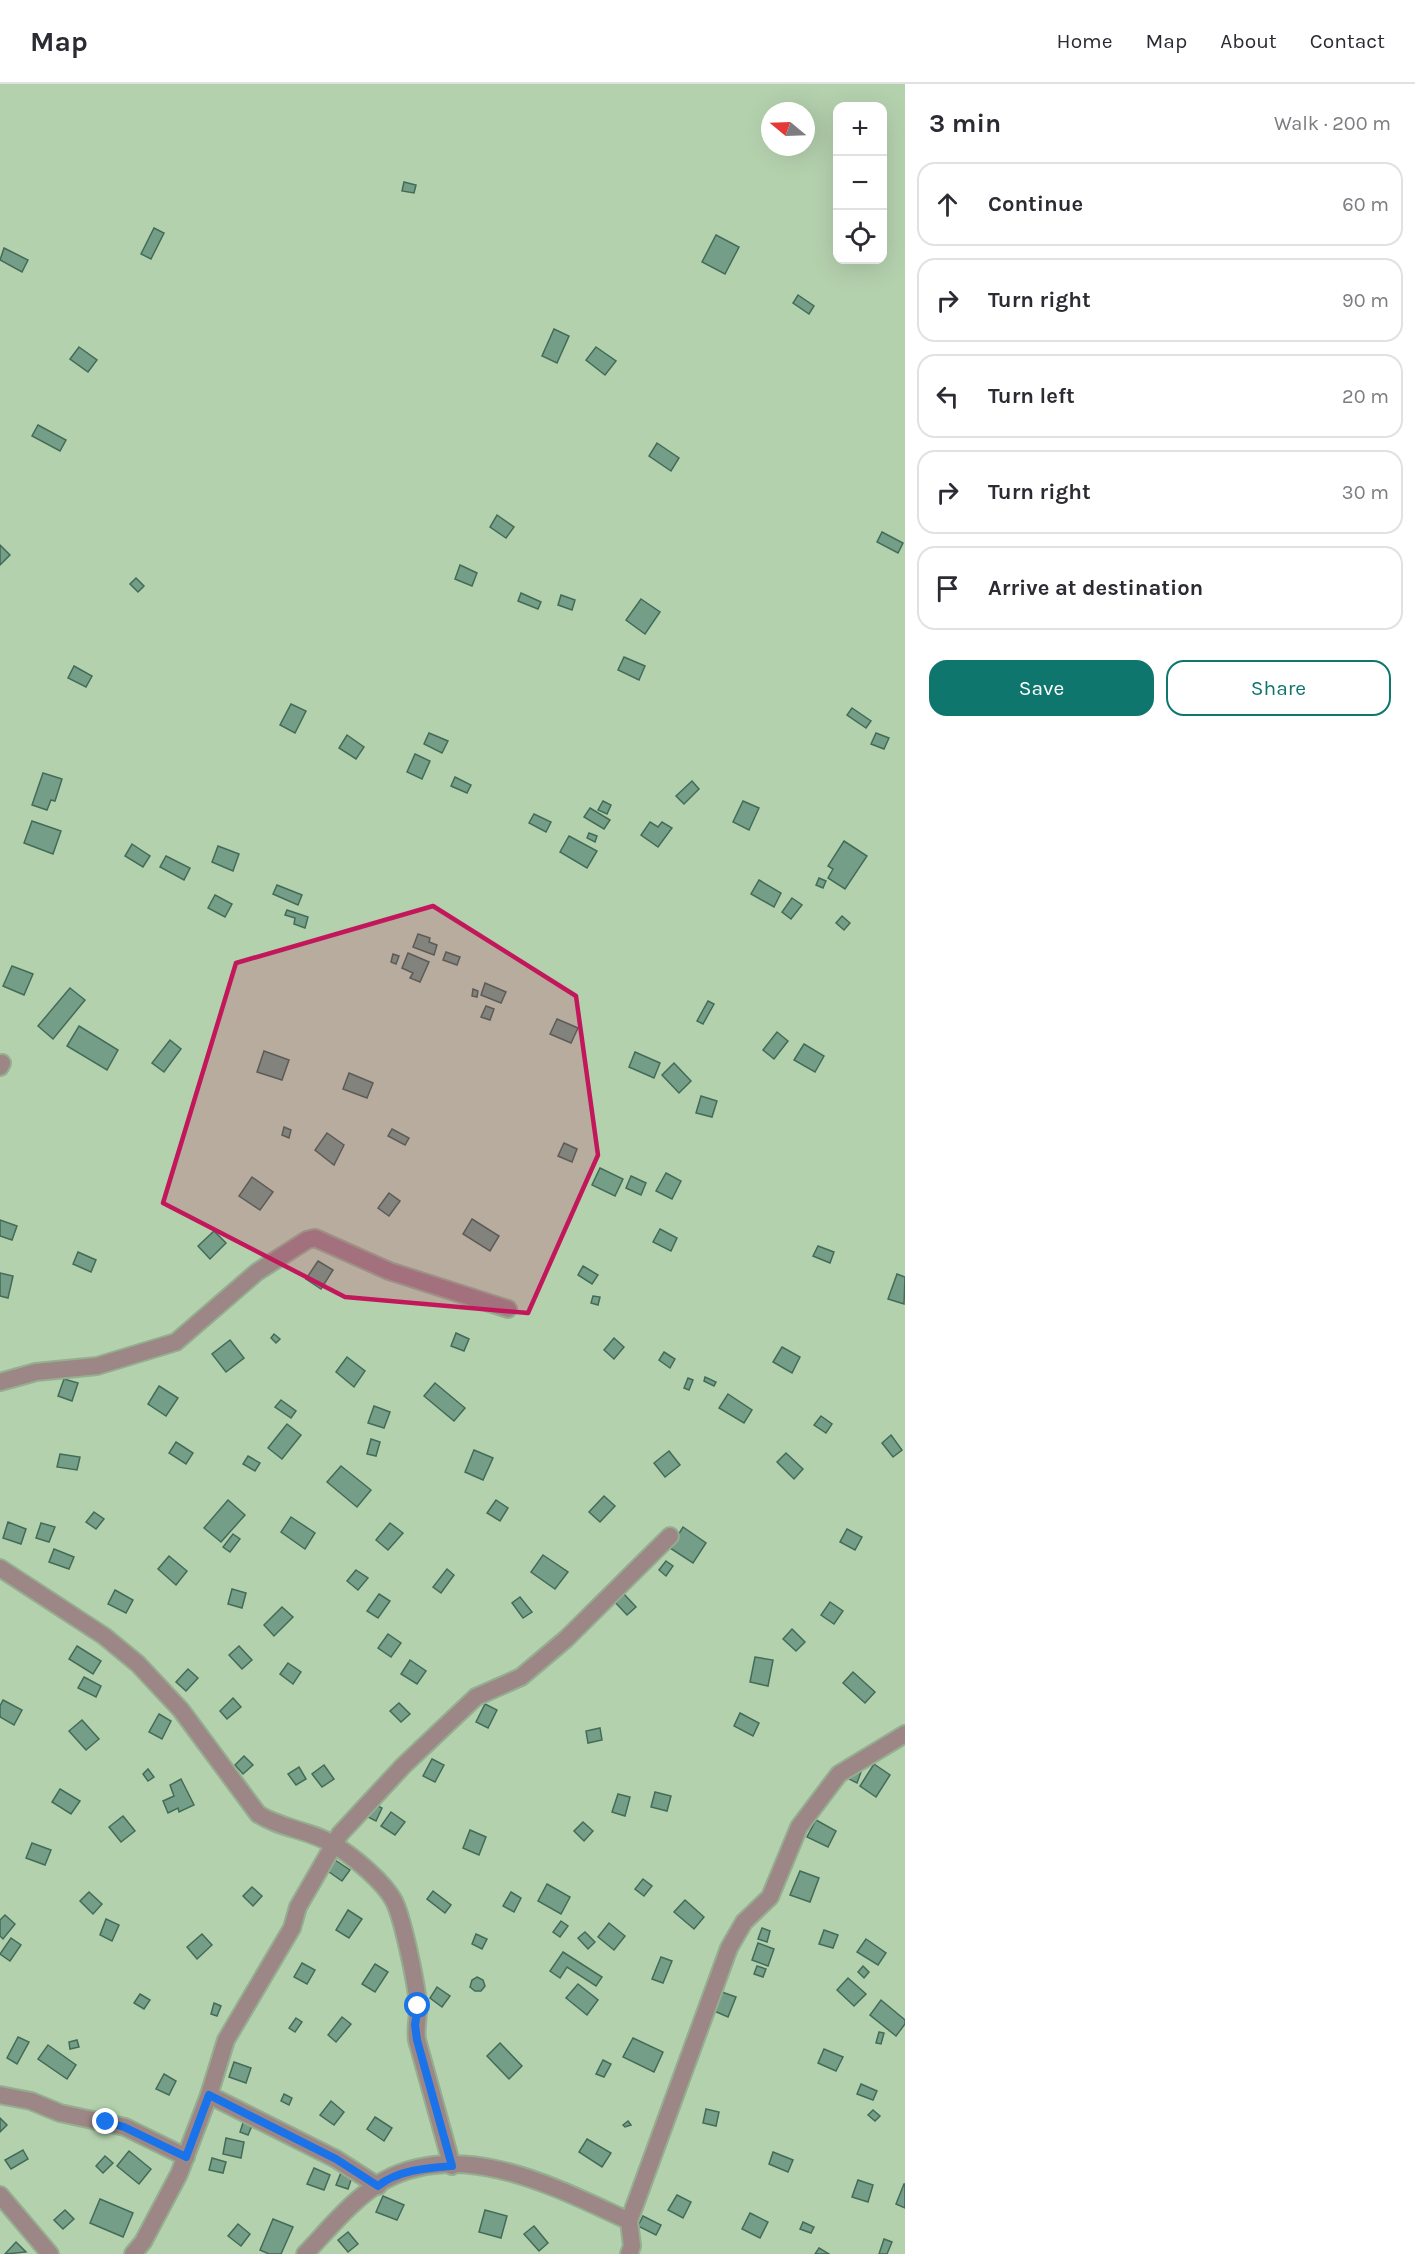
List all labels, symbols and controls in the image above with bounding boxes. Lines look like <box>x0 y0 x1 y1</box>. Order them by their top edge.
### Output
text: Map <box>30 25 88 58</box>
text: Home <box>1057 29 1113 53</box>
text: Map <box>1146 29 1187 53</box>
text: About <box>1220 29 1277 53</box>
text: Contact <box>1310 29 1385 53</box>
north arrow <box>761 102 815 156</box>
map controls <box>833 102 887 264</box>
button: + <box>833 102 887 156</box>
text: 3 min <box>929 108 1001 139</box>
text: Walk · 200 m <box>1274 112 1391 135</box>
button: − <box>833 156 887 210</box>
icon: ahead <box>931 188 964 221</box>
text: Continue <box>988 191 1083 217</box>
text: 60 m <box>1342 193 1389 216</box>
button: locate <box>833 210 887 264</box>
icon: right <box>931 284 964 317</box>
text: Turn right <box>988 287 1091 313</box>
text: 90 m <box>1342 289 1389 312</box>
icon: left <box>931 380 964 413</box>
text: Turn left <box>988 383 1075 409</box>
text: 20 m <box>1342 385 1389 408</box>
icon: right <box>931 476 964 509</box>
text: Turn right <box>988 479 1091 505</box>
text: 30 m <box>1342 481 1389 504</box>
icon: arrive <box>931 572 964 605</box>
text: Arrive at destination <box>988 575 1203 601</box>
button: Save <box>929 660 1154 716</box>
button: Share <box>1166 660 1391 716</box>
route start <box>404 1992 430 2018</box>
route end <box>92 2108 118 2134</box>

